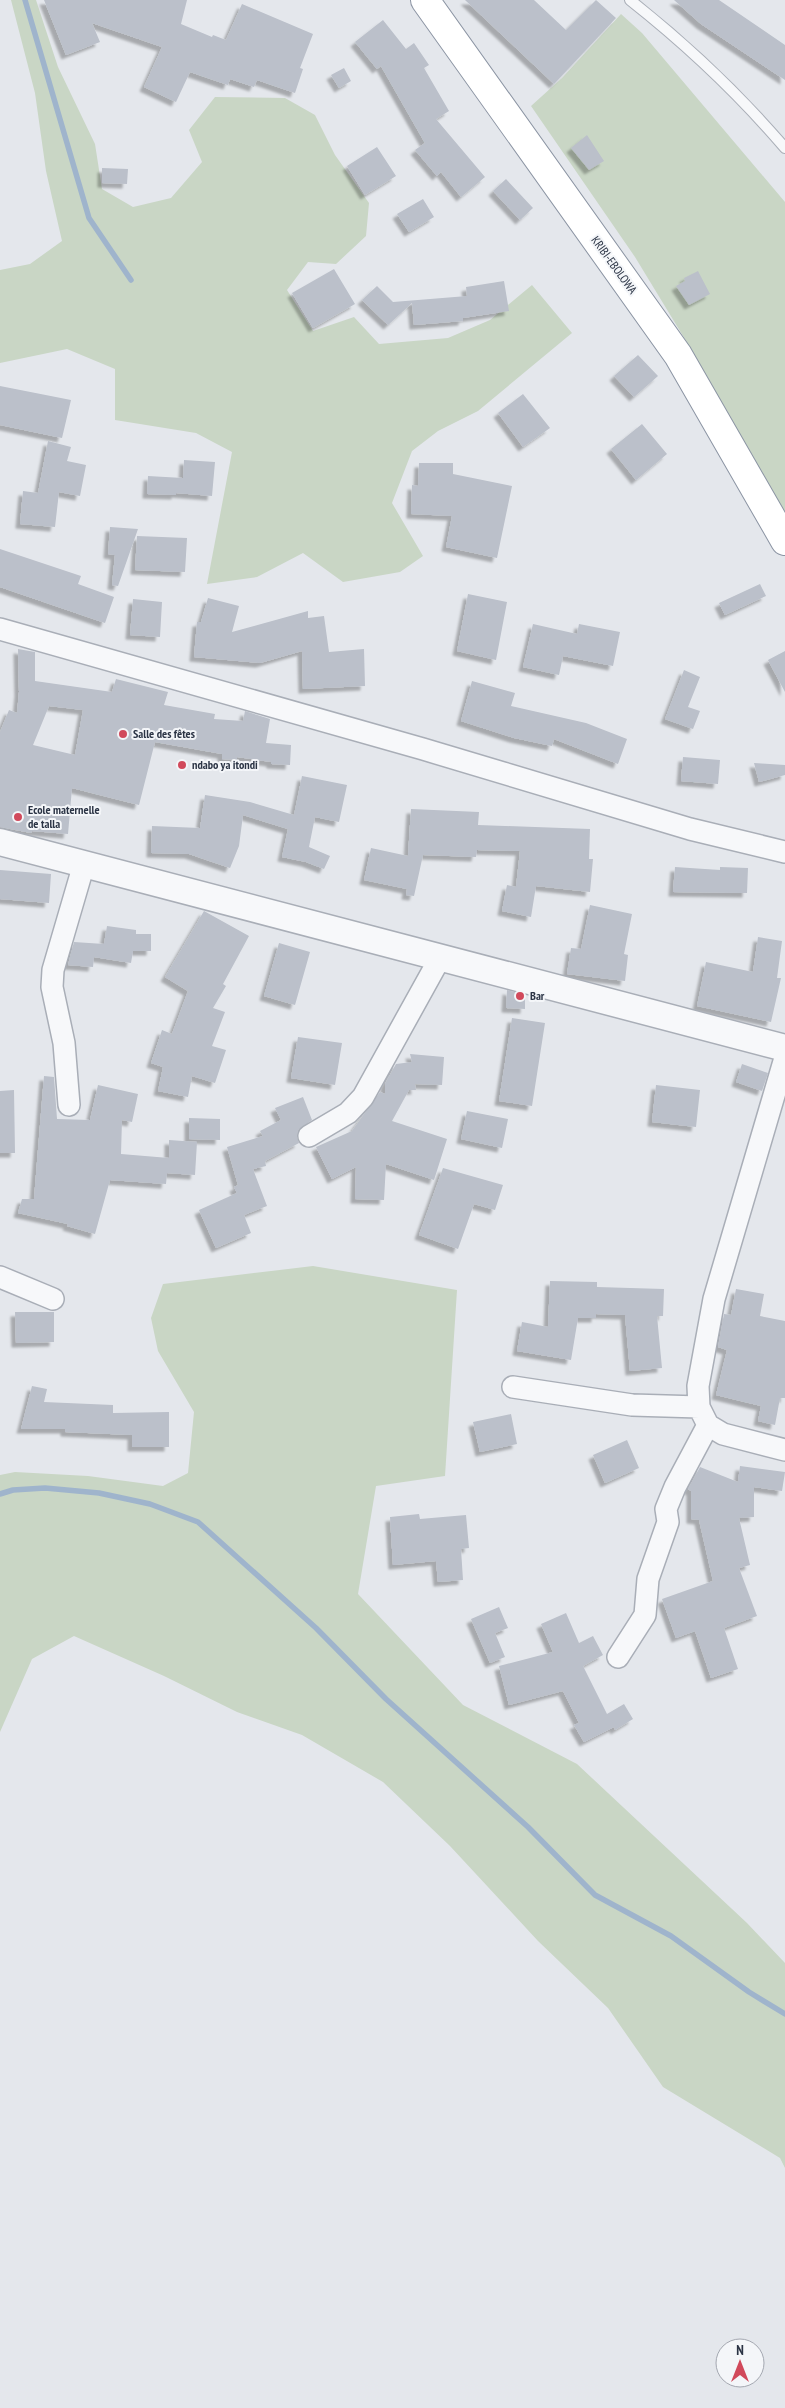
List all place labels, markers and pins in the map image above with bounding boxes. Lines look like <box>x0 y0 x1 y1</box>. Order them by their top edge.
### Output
place label: Salle des fêtes <box>133 726 195 741</box>
marker: Salle des fêtes <box>117 728 129 740</box>
place label: ndabo ya itondi <box>192 757 258 772</box>
marker: ndabo ya itondi <box>176 759 188 771</box>
place label: Ecole maternelle de talla <box>28 802 100 831</box>
marker: Ecole maternelle de talla <box>12 811 24 823</box>
place label: Bar <box>530 988 545 1003</box>
marker: Bar <box>514 990 526 1002</box>

